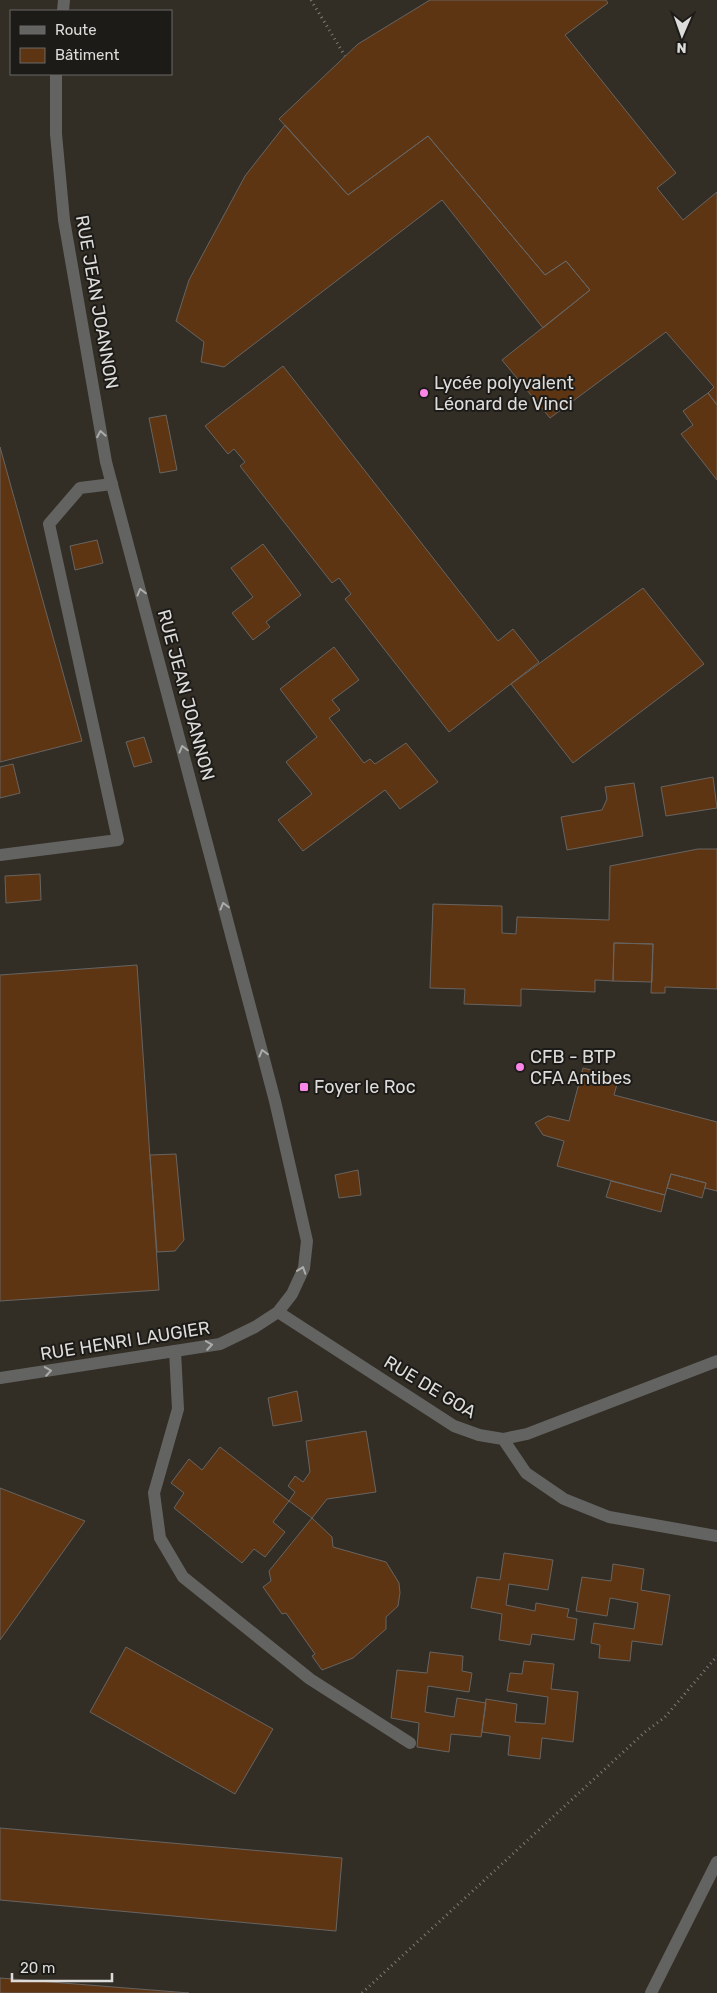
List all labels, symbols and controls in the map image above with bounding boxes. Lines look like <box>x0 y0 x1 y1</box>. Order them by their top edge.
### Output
legend <box>10 10 172 75</box>
north arrow <box>657 10 707 60</box>
text: Route <box>55 21 97 39</box>
text: N <box>676 39 687 56</box>
text: Bâtiment <box>55 46 119 64</box>
street label: RUE JEAN JOANNON <box>71 213 123 391</box>
place label: Lycée polyvalent Léonard de Vinci <box>434 372 574 415</box>
marker: Lycée polyvalent Léonard de Vinci <box>418 387 430 399</box>
one-way arrow <box>97 430 107 439</box>
one-way arrow <box>136 588 146 597</box>
street label: RUE JEAN JOANNON <box>153 607 219 783</box>
one-way arrow <box>178 745 188 754</box>
one-way arrow <box>220 902 230 911</box>
place label: CFB - BTP CFA Antibes <box>530 1046 631 1089</box>
one-way arrow <box>258 1049 269 1058</box>
marker: CFB - BTP CFA Antibes <box>514 1061 526 1073</box>
place label: Foyer le Roc <box>314 1076 416 1098</box>
marker: Foyer le Roc <box>298 1081 310 1093</box>
one-way arrow <box>296 1266 306 1275</box>
street label: RUE HENRI LAUGIER <box>39 1317 212 1365</box>
one-way arrow <box>204 1341 213 1351</box>
street label: RUE DE GOA <box>380 1351 480 1423</box>
one-way arrow <box>45 1366 53 1377</box>
scale bar <box>12 1950 112 1982</box>
text: 20 m <box>20 1959 55 1977</box>

